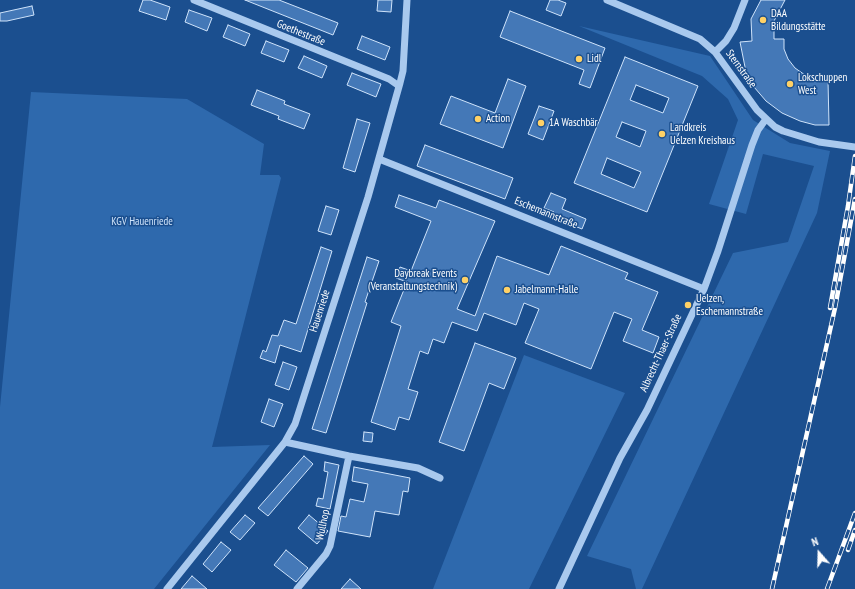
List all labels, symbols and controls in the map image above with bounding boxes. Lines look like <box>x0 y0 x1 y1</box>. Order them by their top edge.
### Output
place label: DAA Bildungsstätte <box>771 7 826 33</box>
marker: DAA Bildungsstätte <box>758 15 768 25</box>
street label: Goethestraße <box>275 17 327 49</box>
street label: Sternstraße <box>723 47 759 91</box>
place label: Lidl <box>587 52 601 66</box>
marker: Lidl <box>574 54 584 64</box>
place label: Lokschuppen West <box>798 71 847 97</box>
marker: Lokschuppen West <box>785 79 795 89</box>
place label: Action <box>486 112 510 126</box>
marker: Action <box>473 114 483 124</box>
place label: 1A Waschbär <box>549 116 598 130</box>
marker: 1A Waschbär <box>536 118 546 128</box>
place label: Landkreis Uelzen Kreishaus <box>670 121 735 147</box>
marker: Landkreis Uelzen Kreishaus <box>657 129 667 139</box>
street label: Eschemannstraße <box>512 194 580 232</box>
park label: KGV Hauenriede <box>111 215 173 229</box>
place label: Daybreak Events (Veranstaltungstechnik) <box>368 267 457 293</box>
marker: Daybreak Events (Veranstaltungstechnik) <box>460 275 470 285</box>
place label: Jabelmann-Halle <box>515 283 578 297</box>
marker: Jabelmann-Halle <box>502 285 512 295</box>
street label: Hauenriede <box>307 288 333 334</box>
place label: Uelzen, Eschemannstraße <box>696 292 763 318</box>
marker: Uelzen, Eschemannstraße <box>683 300 693 310</box>
street label: Albrecht-Thaer-Straße <box>637 312 685 394</box>
street label: Wullhop <box>313 508 333 542</box>
north arrow <box>799 533 839 573</box>
text: N <box>810 534 820 549</box>

